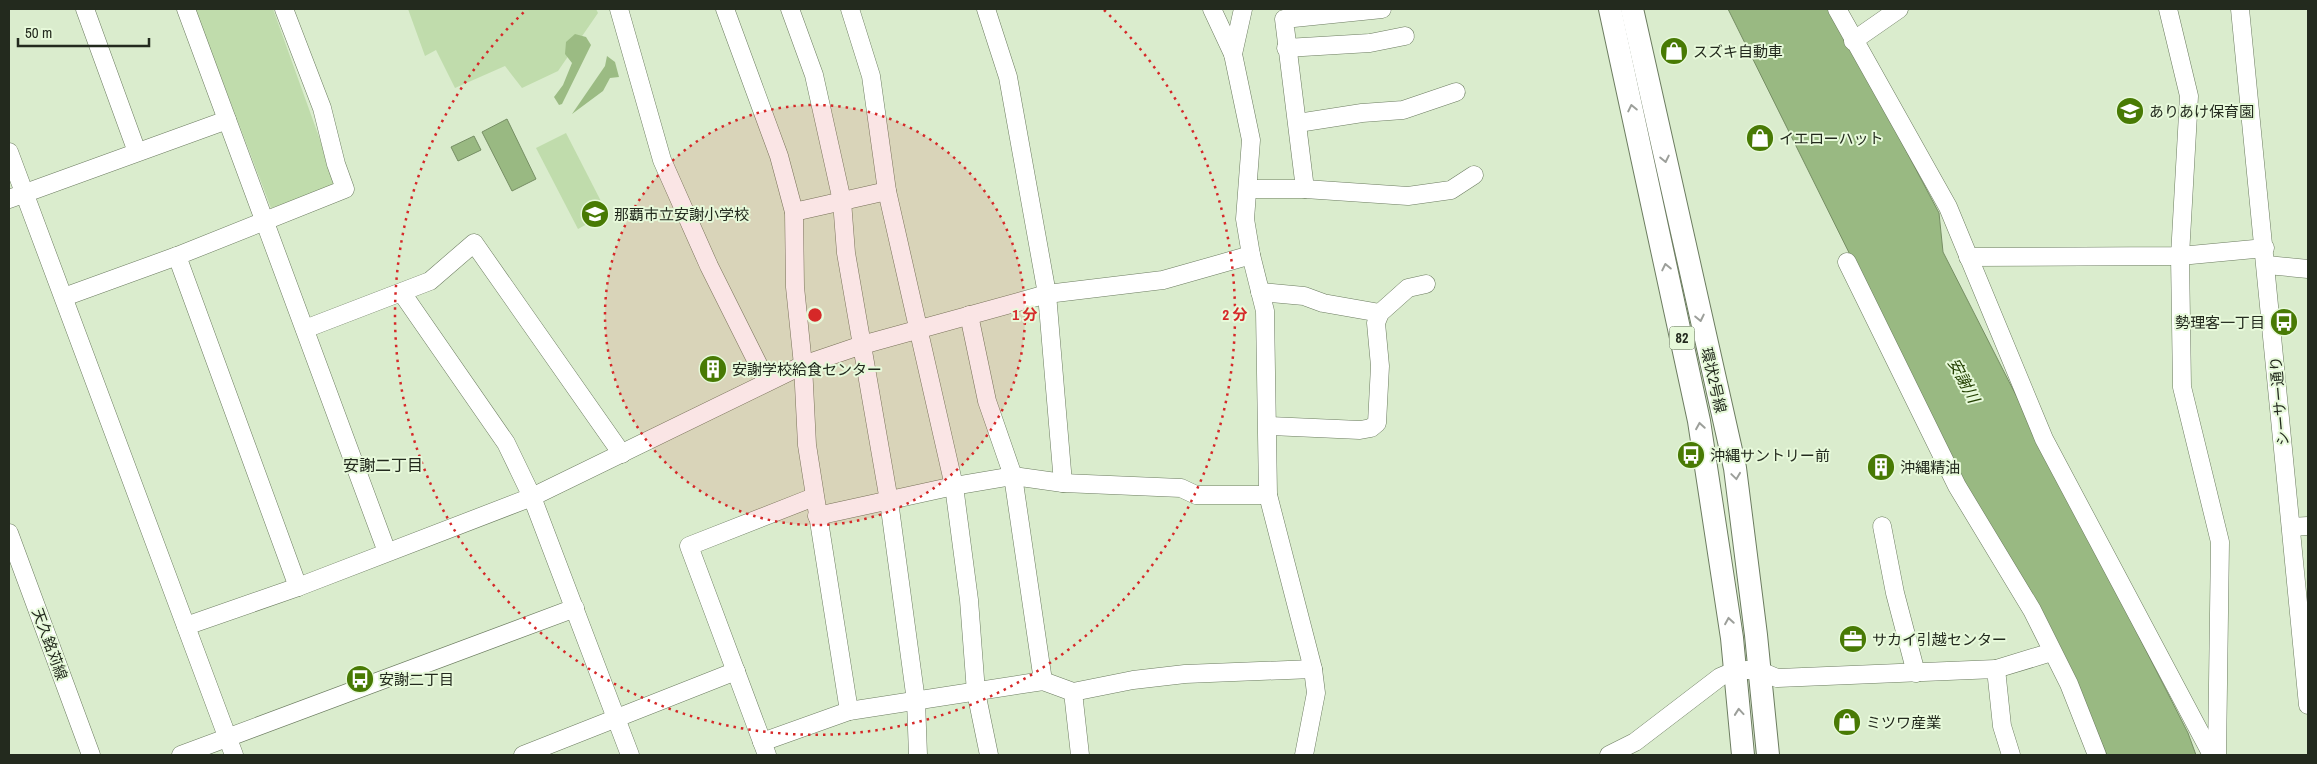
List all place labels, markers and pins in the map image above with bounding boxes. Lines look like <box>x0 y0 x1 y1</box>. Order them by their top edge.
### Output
shop icon: スズキ自動車 <box>1659 36 1689 66</box>
place label: スズキ自動車 <box>1693 41 1783 62</box>
school or university icon: ありあけ保育園 <box>2115 96 2145 126</box>
place label: ありあけ保育園 <box>2149 101 2254 122</box>
shop icon: イエローハット <box>1745 123 1775 153</box>
place label: イエローハット <box>1779 128 1884 149</box>
school or university icon: 那覇市立安謝小学校 <box>580 199 610 229</box>
place label: 那覇市立安謝小学校 <box>614 204 749 225</box>
centre of rings <box>806 306 824 324</box>
bus stop icon: 勢理客一丁目 <box>2269 307 2299 337</box>
place label: 勢理客一丁目 <box>2175 312 2265 333</box>
building icon: 安謝学校給食センター <box>698 354 728 384</box>
place label: 安謝学校給食センター <box>732 359 882 380</box>
bus stop icon: 沖縄サントリー前 <box>1676 440 1706 470</box>
place label: 沖縄サントリー前 <box>1710 445 1830 466</box>
building icon: 沖縄精油 <box>1866 452 1896 482</box>
place label: 沖縄精油 <box>1900 457 1960 478</box>
office icon: サカイ引越センター <box>1838 624 1868 654</box>
place label: サカイ引越センター <box>1872 629 2007 650</box>
bus stop icon: 安謝二丁目 <box>345 664 375 694</box>
place label: 安謝二丁目 <box>379 669 454 690</box>
shop icon: ミツワ産業 <box>1832 707 1862 737</box>
place label: ミツワ産業 <box>1866 712 1941 733</box>

